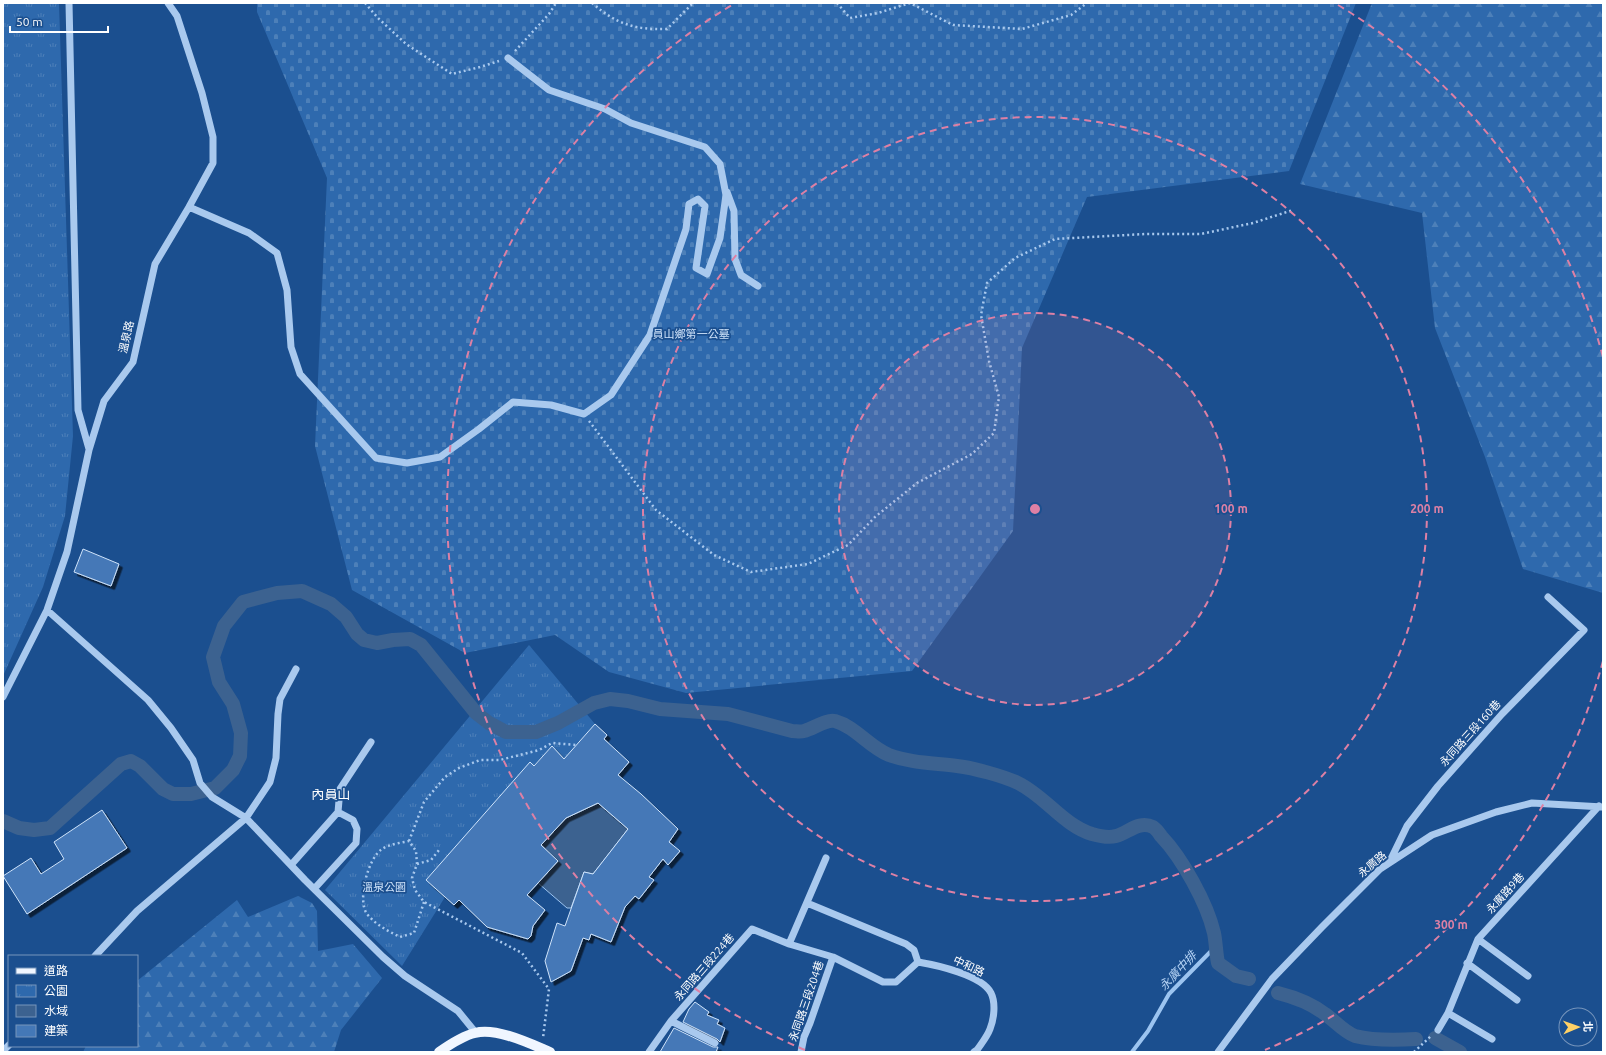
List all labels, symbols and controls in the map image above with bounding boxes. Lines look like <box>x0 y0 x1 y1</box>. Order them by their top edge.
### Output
scale bar <box>10 8 108 34</box>
text: 50 m <box>16 15 43 28</box>
street label: 溫泉路 <box>116 320 136 354</box>
park label: 員山鄉第一公墓 <box>653 328 730 340</box>
centre of rings <box>1028 502 1042 516</box>
text: 100 m <box>1214 502 1248 515</box>
text: 200 m <box>1410 502 1444 515</box>
street label: 永同路三段160巷 <box>1437 698 1503 768</box>
district label: 內員山 <box>311 787 351 801</box>
street label: 永廣路 <box>1356 849 1388 879</box>
street label: 永廣路9巷 <box>1484 870 1526 916</box>
park label: 溫泉公園 <box>362 881 406 893</box>
text: 300 m <box>1434 918 1468 931</box>
street label: 永同路三段224巷 <box>672 931 736 1003</box>
water label: 永廣中排 <box>1157 947 1200 993</box>
street label: 中和路 <box>952 954 986 978</box>
legend <box>8 955 138 1047</box>
street label: 永同路三段204巷 <box>787 959 825 1043</box>
text: 道路 <box>44 964 68 977</box>
text: 公園 <box>44 984 68 997</box>
text: 水域 <box>44 1004 68 1017</box>
north arrow <box>1558 1007 1598 1047</box>
text: 北 <box>1582 1021 1594 1032</box>
text: 建築 <box>44 1024 68 1037</box>

